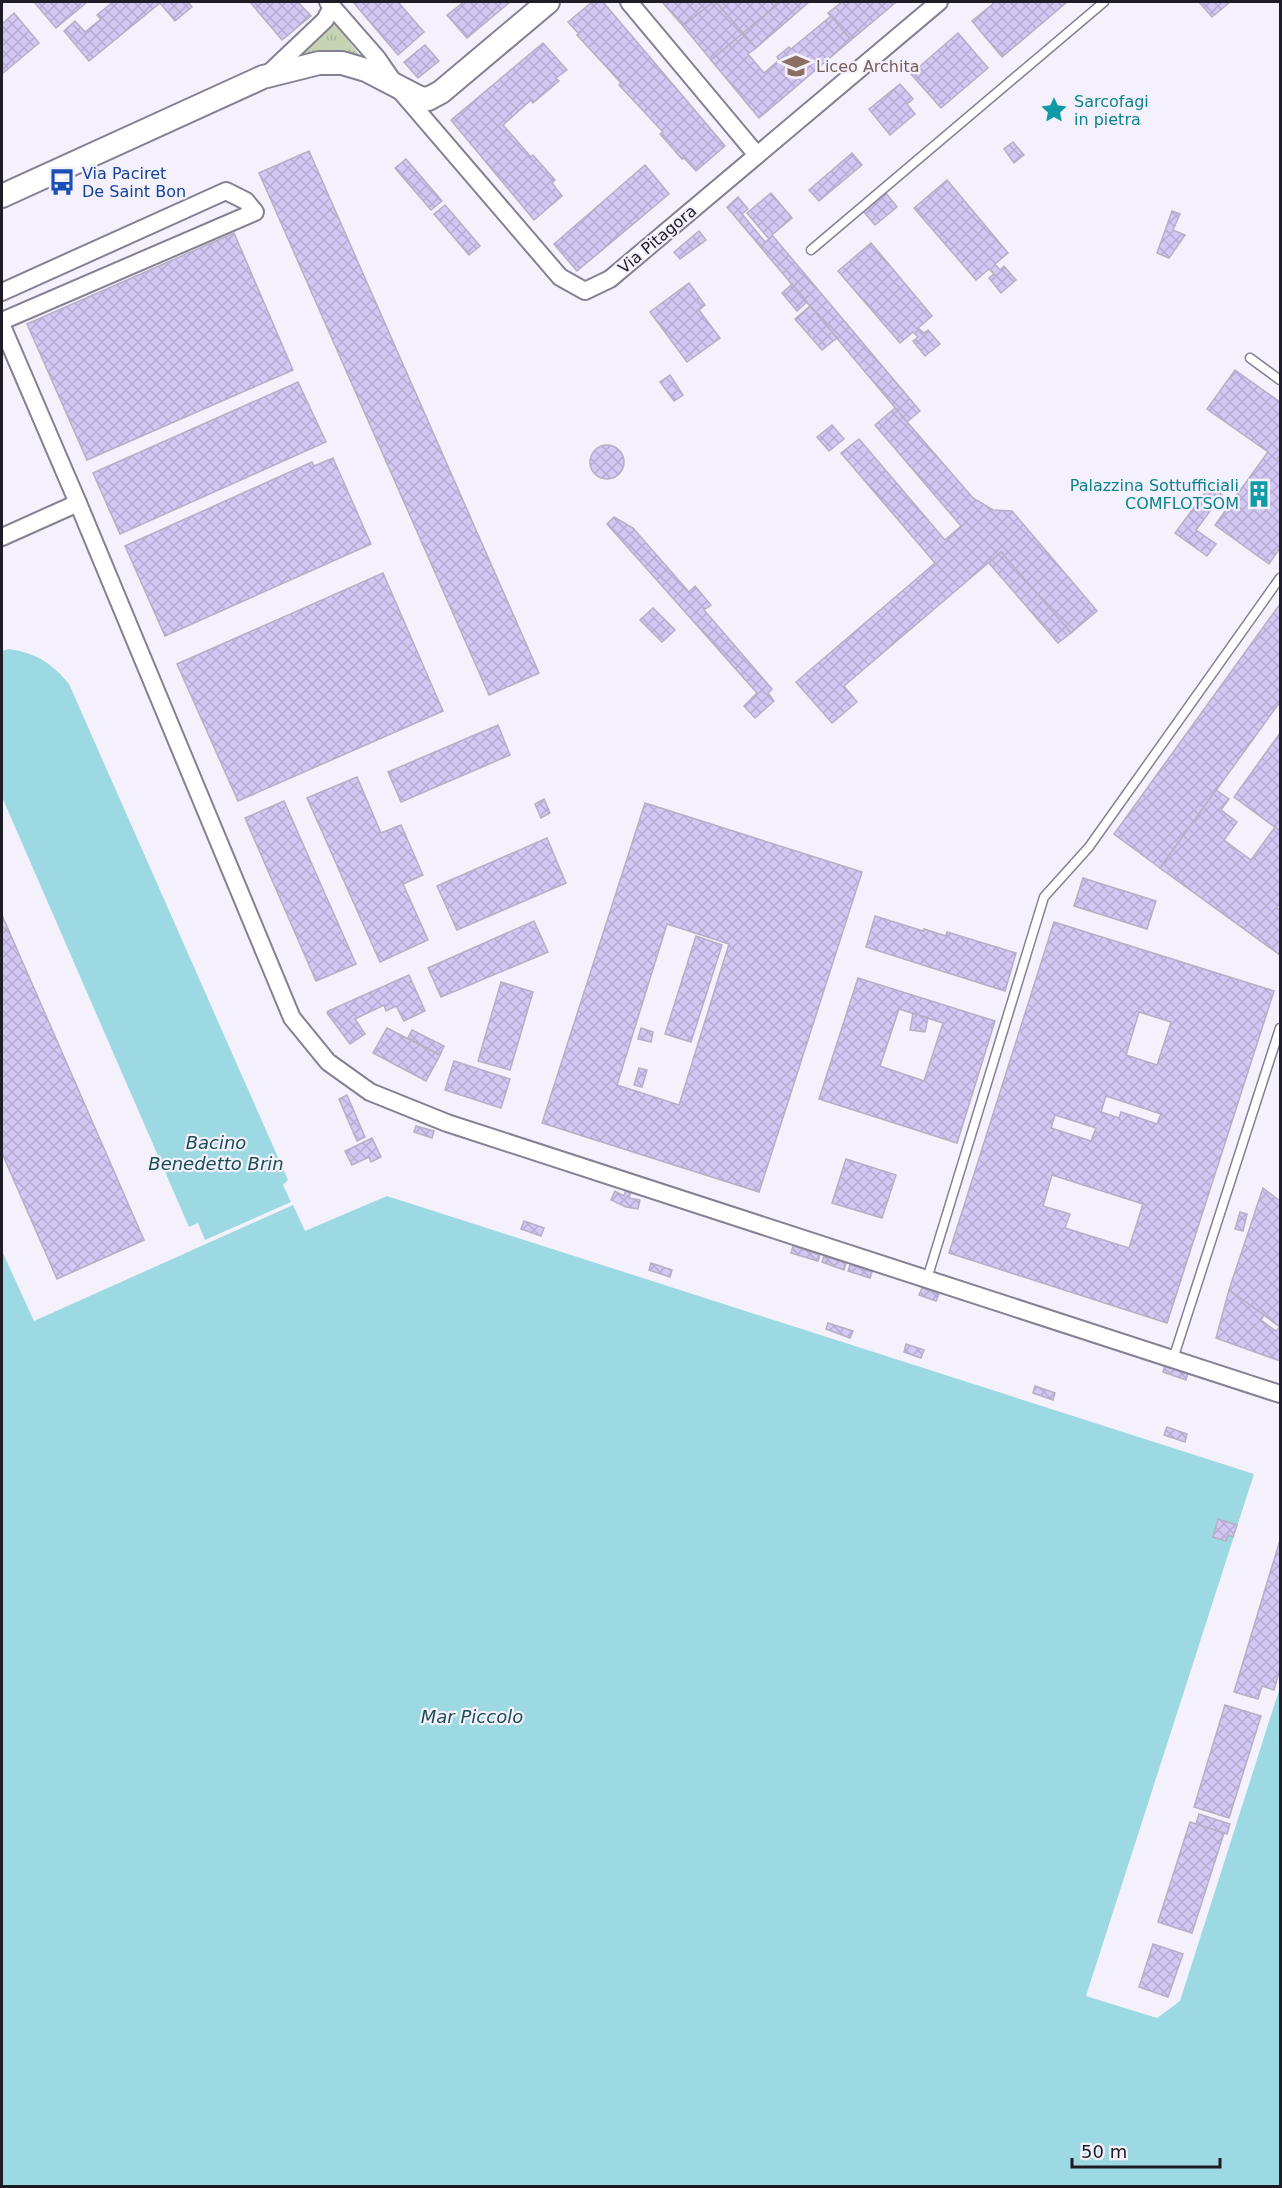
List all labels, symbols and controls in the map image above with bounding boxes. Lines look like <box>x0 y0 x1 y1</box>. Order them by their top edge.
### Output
school or university icon: Liceo Archita <box>781 51 811 81</box>
place label: Liceo Archita <box>816 57 920 76</box>
place label: Sarcofagi in pietra <box>1074 92 1149 129</box>
place icon: Sarcofagi in pietra <box>1039 95 1069 125</box>
place label: Via Paciret De Saint Bon <box>82 164 186 201</box>
bus stop icon: Via Paciret De Saint Bon <box>47 167 77 197</box>
street label: Via Pitagora <box>614 201 700 278</box>
place label: Palazzina Sottufficiali COMFLOTSOM <box>1070 476 1239 513</box>
building icon: Palazzina Sottufficiali COMFLOTSOM <box>1244 479 1274 509</box>
water label: Bacino Benedetto Brin <box>148 1132 284 1174</box>
water label: Mar Piccolo <box>421 1706 523 1727</box>
scale bar <box>1072 2131 1220 2169</box>
text: 50 m <box>1081 2141 1127 2162</box>

